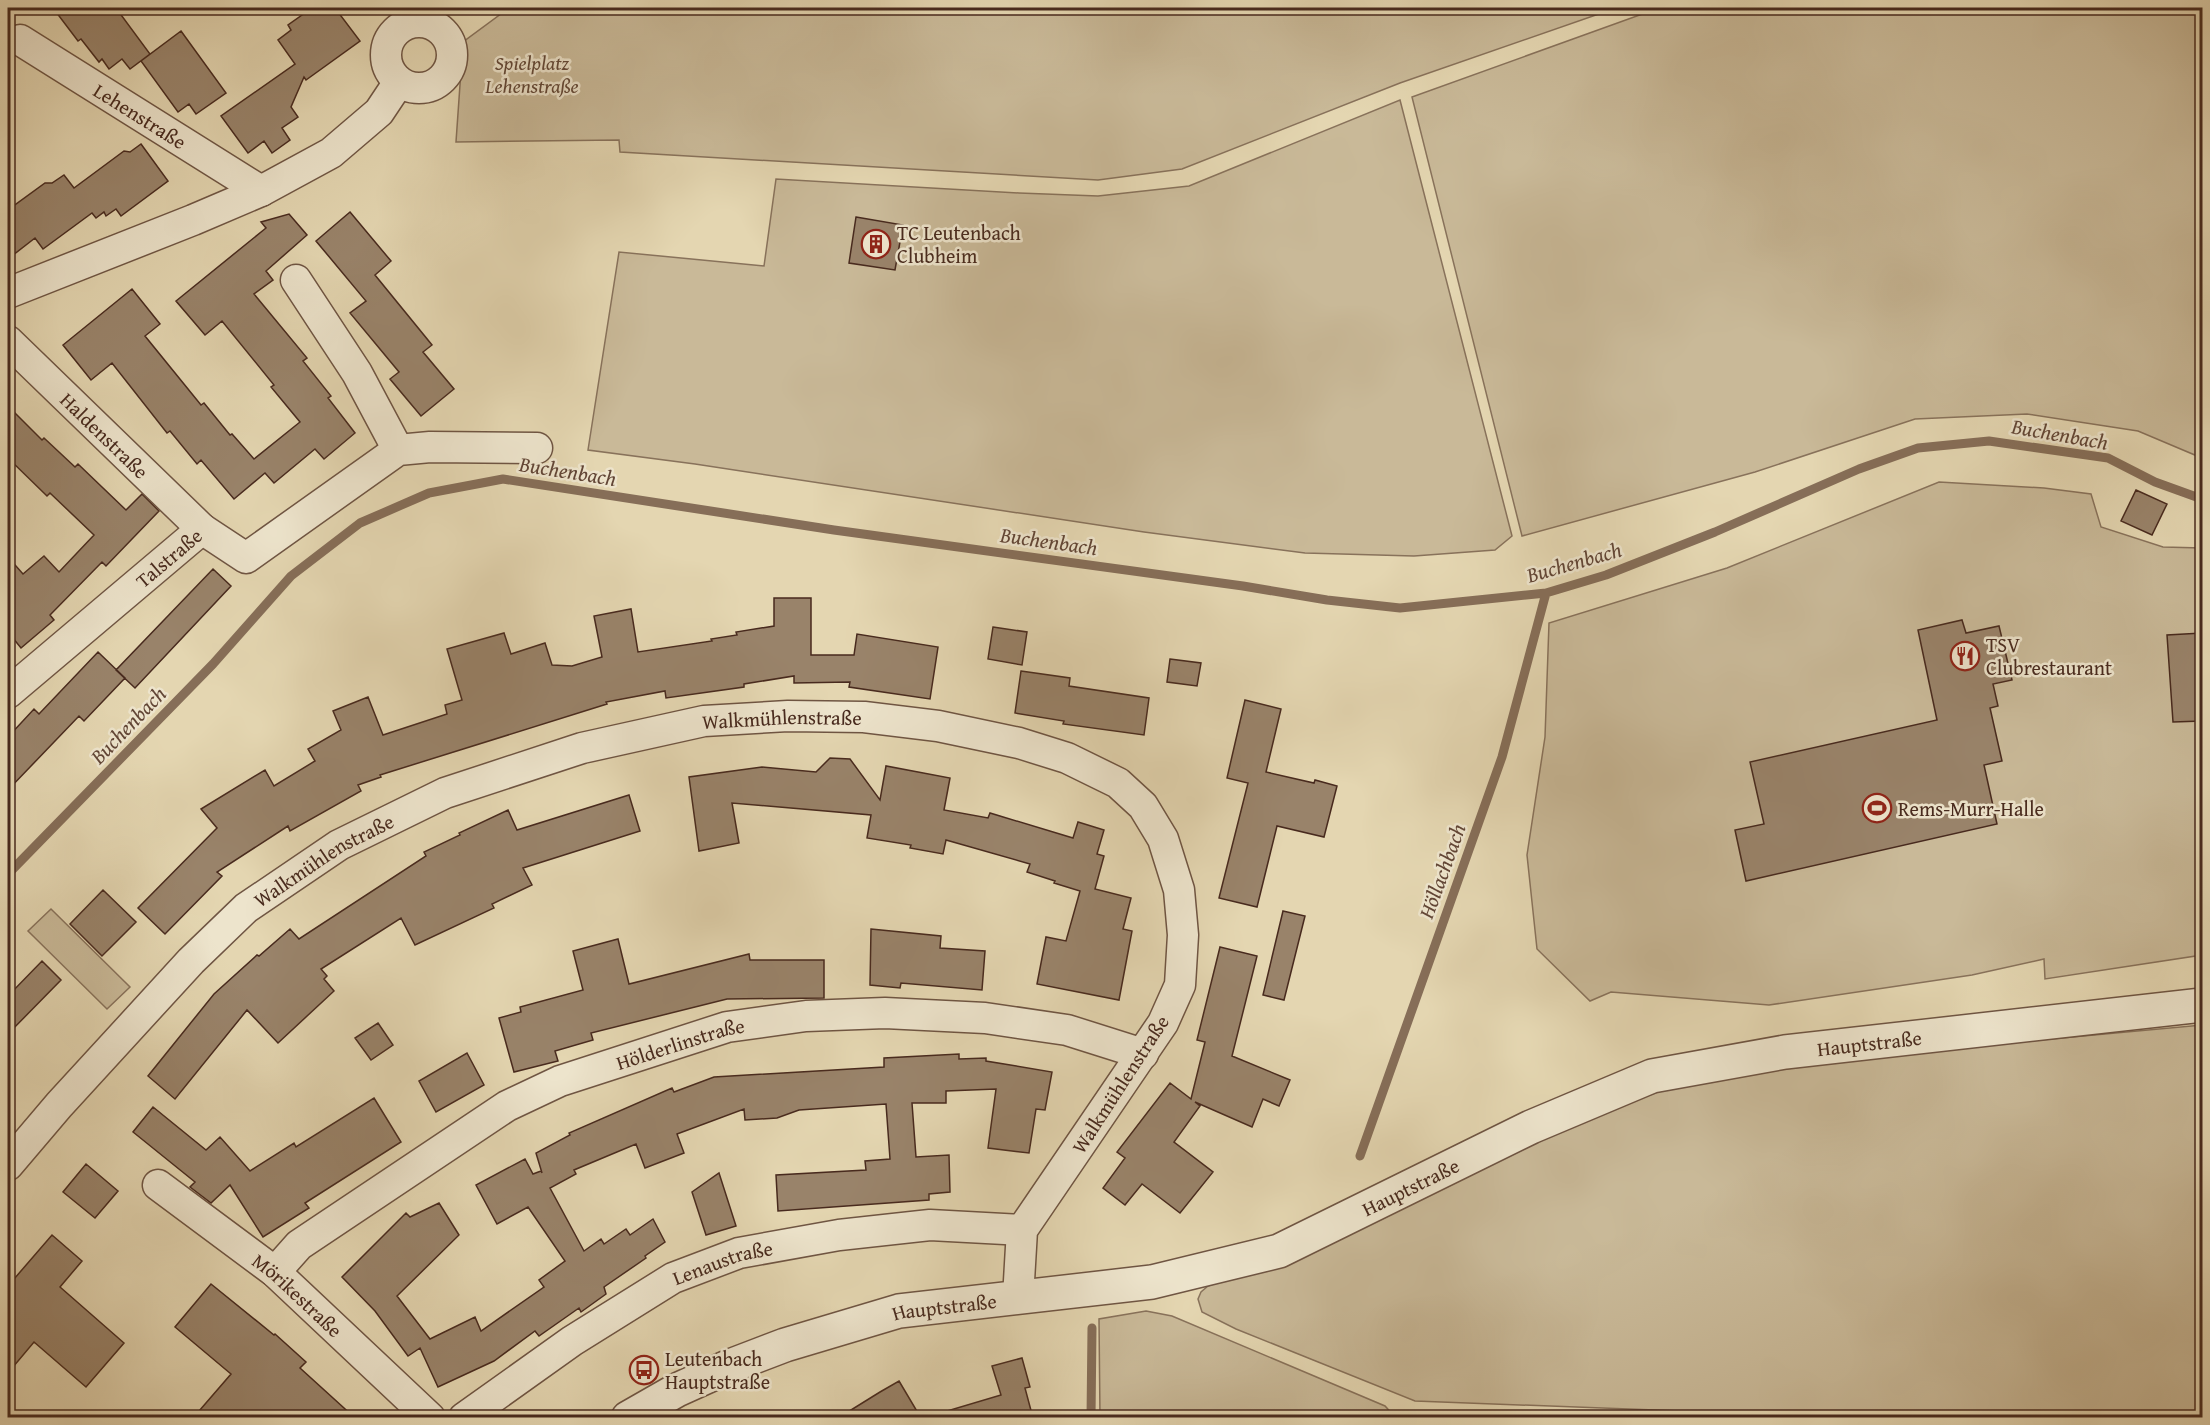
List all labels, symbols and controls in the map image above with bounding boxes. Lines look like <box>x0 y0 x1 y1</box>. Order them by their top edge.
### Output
park label: Spielplatz Lehenstraße <box>484 48 579 100</box>
street label: Lehenstraße <box>88 75 192 155</box>
place label: TC Leutenbach Clubheim <box>897 218 1021 270</box>
building icon: TC Leutenbach Clubheim <box>860 228 892 260</box>
street label: Haldenstraße <box>54 385 156 485</box>
water label: Buchenbach <box>2008 410 2111 458</box>
water label: Buchenbach <box>516 448 619 494</box>
water label: Buchenbach <box>998 519 1100 563</box>
street label: Talstraße <box>129 521 208 594</box>
water label: Buchenbach <box>1522 534 1626 591</box>
place label: TSV Clubrestaurant <box>1986 630 2112 682</box>
restaurant icon: TSV Clubrestaurant <box>1949 640 1981 672</box>
water label: Buchenbach <box>82 679 173 772</box>
street label: Walkmühlenstraße <box>701 701 862 736</box>
sports icon: Rems-Murr-Halle <box>1861 792 1893 824</box>
place label: Rems-Murr-Halle <box>1898 794 2044 823</box>
street label: Walkmühlenstraße <box>248 806 398 913</box>
water label: Höllachbach <box>1410 819 1474 924</box>
street label: Walkmühlenstraße <box>1064 1009 1176 1159</box>
street label: Hölderlinstraße <box>612 1010 746 1077</box>
street label: Hauptstraße <box>1815 1022 1923 1063</box>
street label: Hauptstraße <box>1357 1150 1464 1223</box>
street label: Lenaustraße <box>668 1233 775 1291</box>
street label: Mörikestraße <box>247 1246 350 1343</box>
street label: Hauptstraße <box>888 1285 998 1327</box>
place label: Leutenbach Hauptstraße <box>665 1344 770 1396</box>
bus stop icon: Leutenbach Hauptstraße <box>628 1354 660 1386</box>

